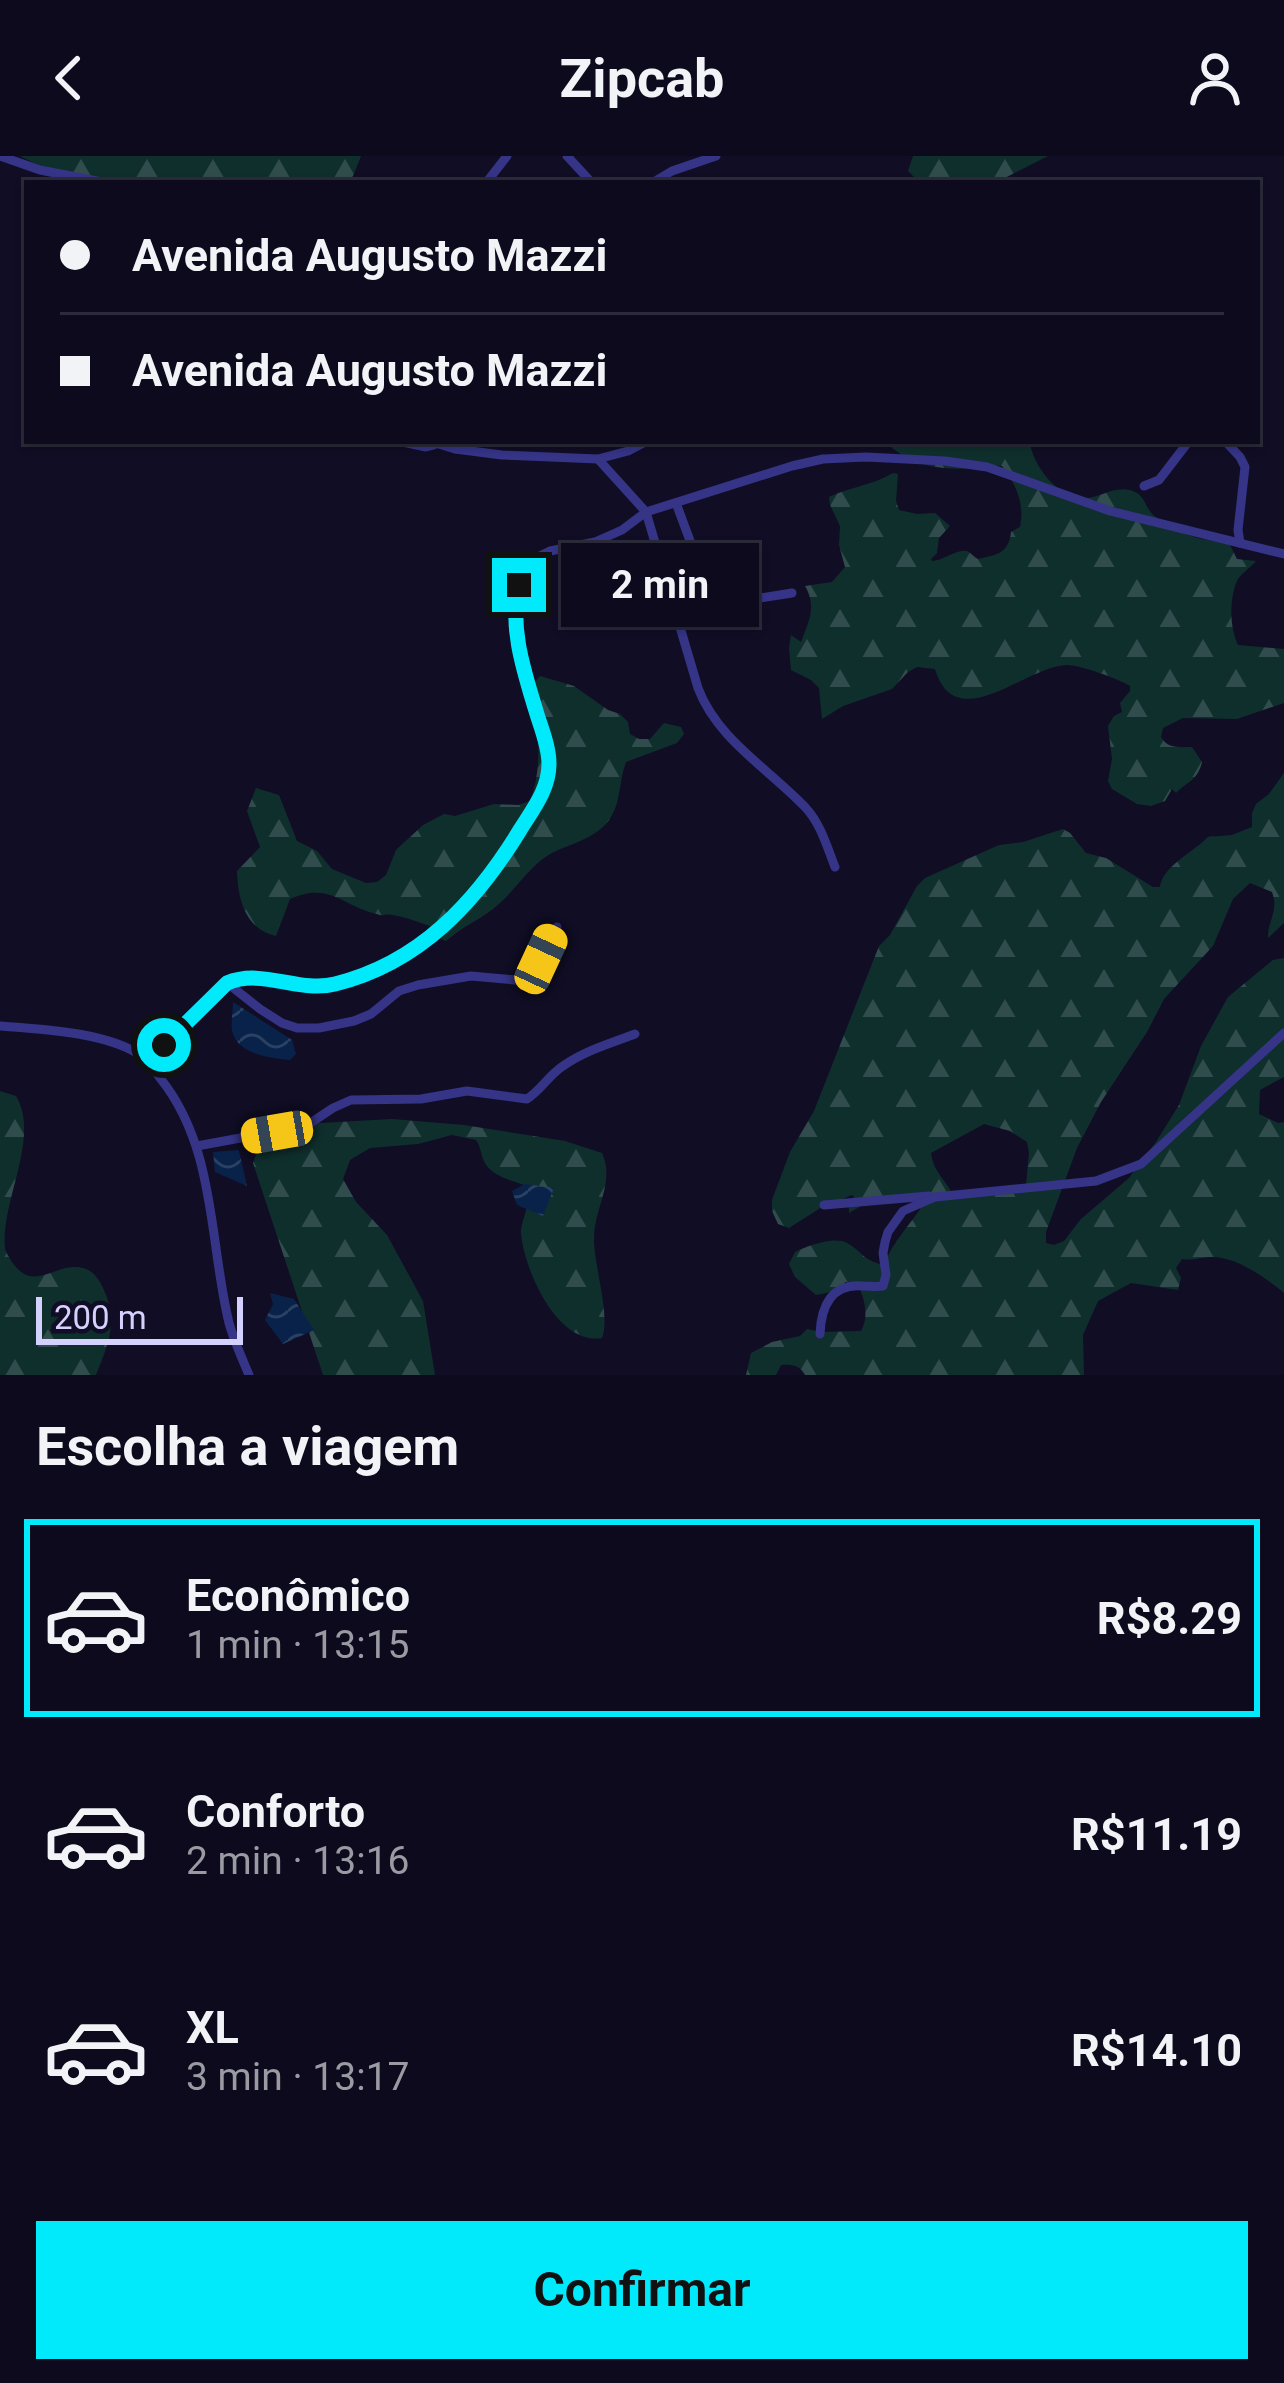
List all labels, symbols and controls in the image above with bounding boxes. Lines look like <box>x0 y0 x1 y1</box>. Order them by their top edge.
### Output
icon: back <box>36 45 102 111</box>
icon: person <box>1182 45 1248 111</box>
text: Zipcab <box>560 47 724 110</box>
text: Avenida Augusto Mazzi <box>132 229 607 282</box>
text: Avenida Augusto Mazzi <box>132 344 607 397</box>
callout: 2 min <box>561 543 759 627</box>
route end <box>492 558 546 612</box>
text: 2 min <box>611 562 709 608</box>
car <box>509 919 573 999</box>
route start <box>137 1018 191 1072</box>
car <box>238 1108 316 1156</box>
scale bar <box>36 1291 243 1344</box>
text: 200 m <box>54 1298 147 1337</box>
text: Escolha a viagem <box>36 1415 459 1478</box>
icon: car <box>42 1564 150 1672</box>
text: Econômico <box>186 1569 410 1622</box>
text: R$8.29 <box>1097 1592 1242 1645</box>
text: 1 min · 13:15 <box>186 1622 409 1668</box>
icon: car <box>42 1780 150 1888</box>
text: Conforto <box>186 1785 365 1838</box>
text: R$11.19 <box>1071 1808 1242 1861</box>
text: 2 min · 13:16 <box>186 1838 409 1884</box>
icon: car <box>42 1996 150 2104</box>
text: XL <box>186 2001 239 2054</box>
text: R$14.10 <box>1071 2024 1242 2077</box>
text: 3 min · 13:17 <box>186 2054 409 2100</box>
button: Confirmar <box>36 2221 1248 2359</box>

